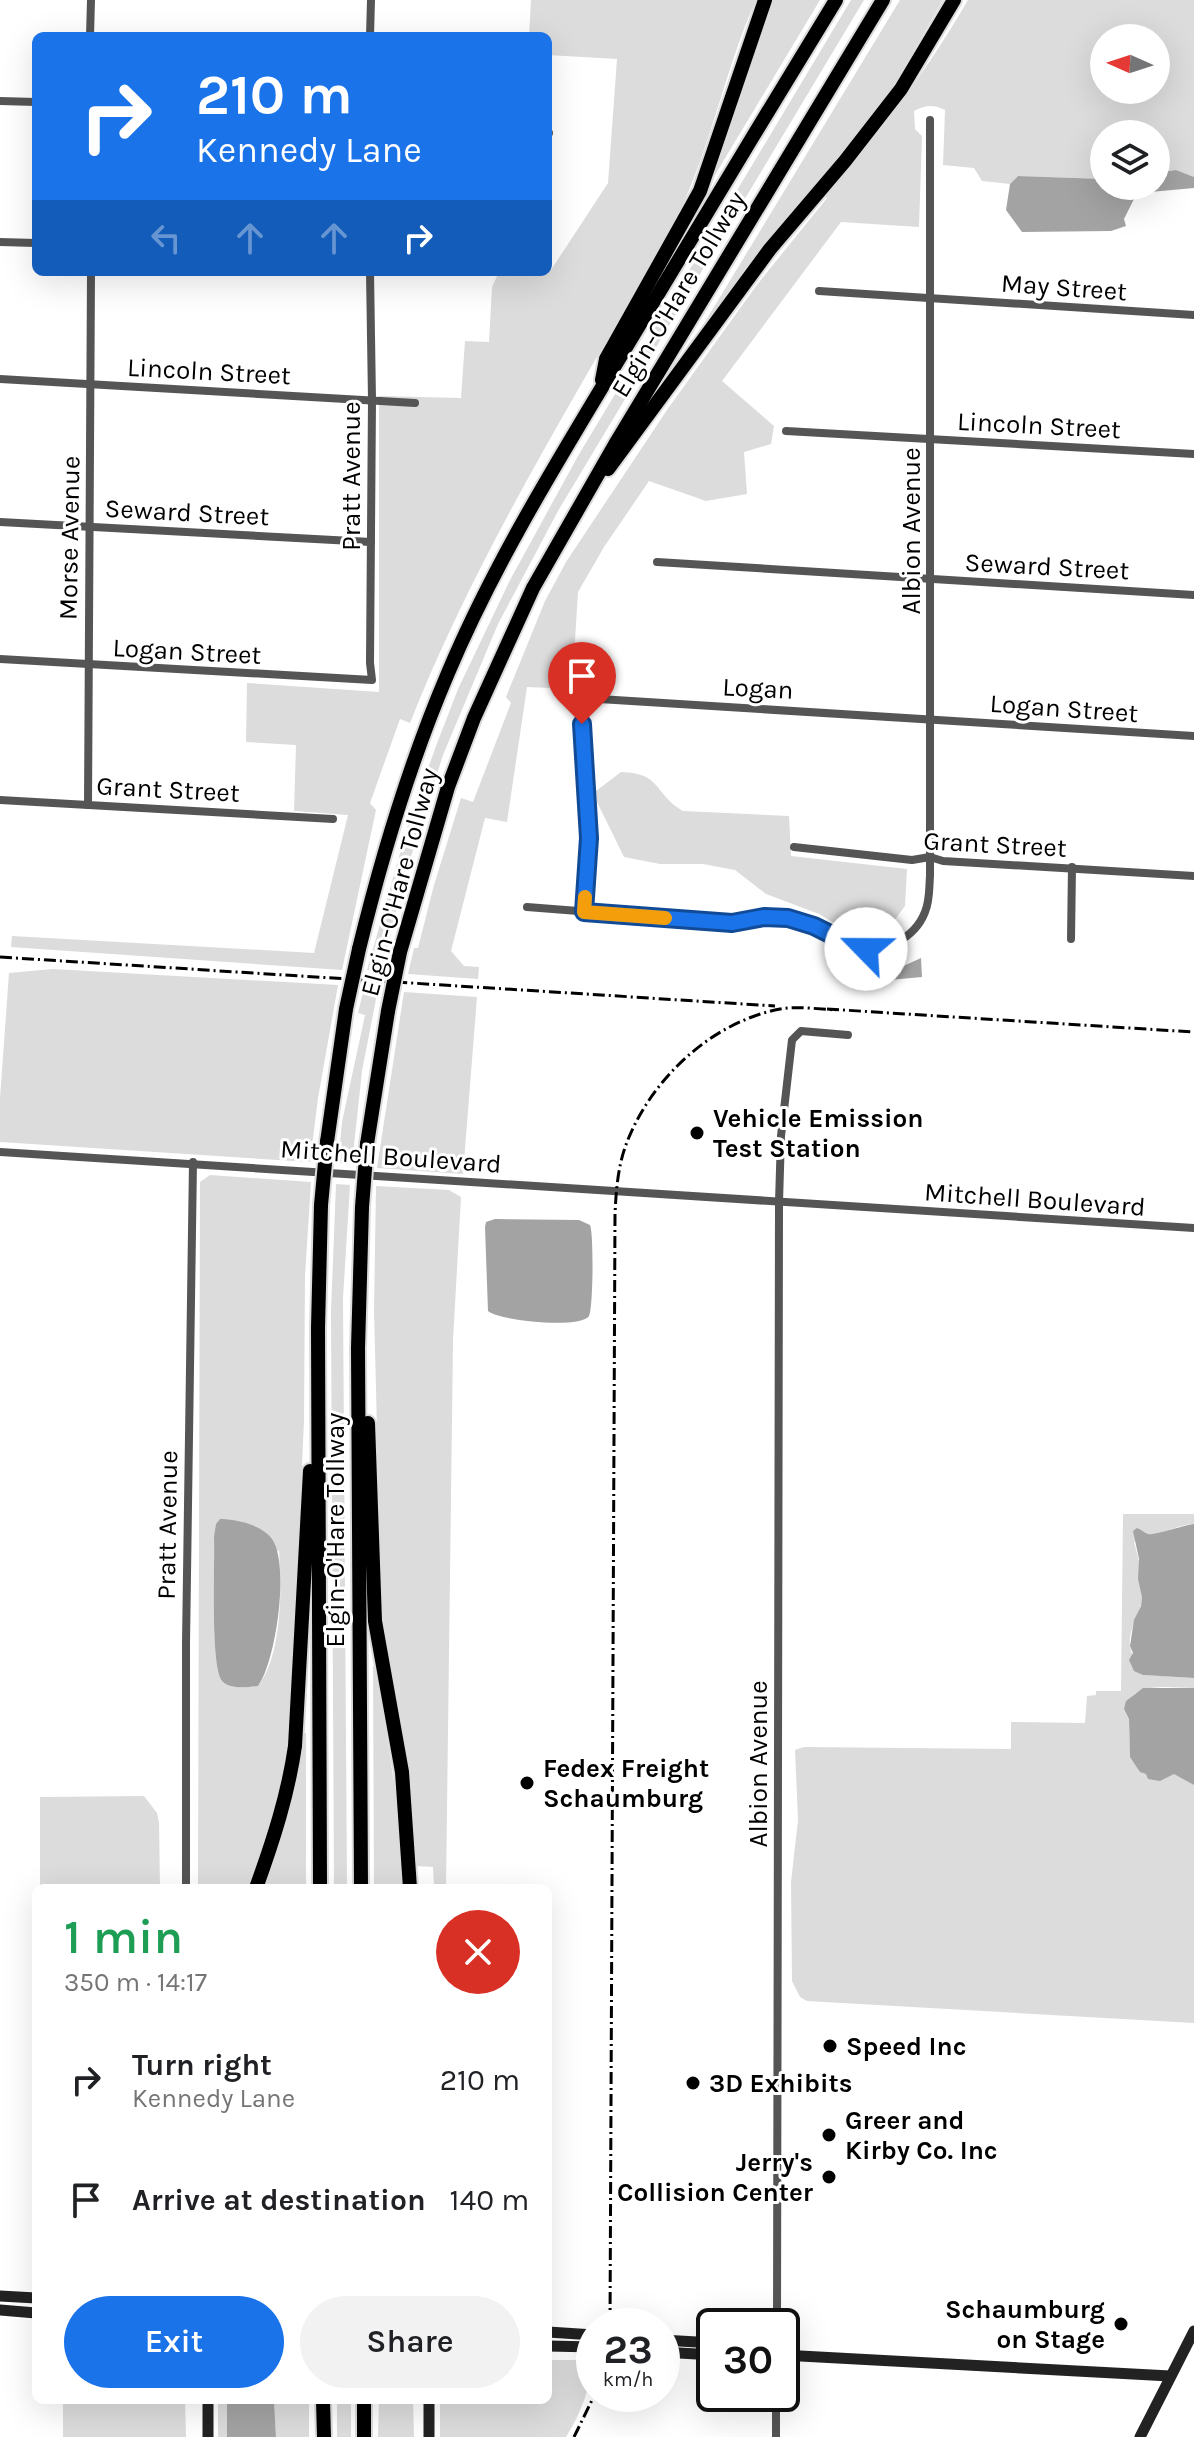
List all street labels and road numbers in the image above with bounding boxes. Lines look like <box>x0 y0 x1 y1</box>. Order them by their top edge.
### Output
street label: Elgin-O'Hare Tollway <box>605 186 752 403</box>
street label: May Street <box>1000 268 1128 307</box>
street label: Lincoln Street <box>126 352 292 391</box>
street label: Pratt Avenue <box>336 401 367 551</box>
street label: Lincoln Street <box>956 406 1122 445</box>
street label: Albion Avenue <box>896 447 927 615</box>
street label: Morse Avenue <box>53 456 86 620</box>
street label: Seward Street <box>104 493 270 532</box>
street label: Seward Street <box>964 547 1130 586</box>
street label: Logan Street <box>112 632 262 671</box>
street label: Logan <box>722 671 794 706</box>
street label: Logan Street <box>989 688 1139 729</box>
street label: Elgin-O'Hare Tollway <box>354 765 445 1000</box>
street label: Grant Street <box>96 770 241 809</box>
street label: Grant Street <box>923 825 1068 864</box>
street label: Mitchell Boulevard <box>279 1133 503 1180</box>
street label: Mitchell Boulevard <box>923 1176 1147 1223</box>
street label: Elgin-O'Hare Tollway <box>320 1413 351 1647</box>
street label: Pratt Avenue <box>151 1450 184 1600</box>
street label: Albion Avenue <box>743 1680 774 1848</box>

